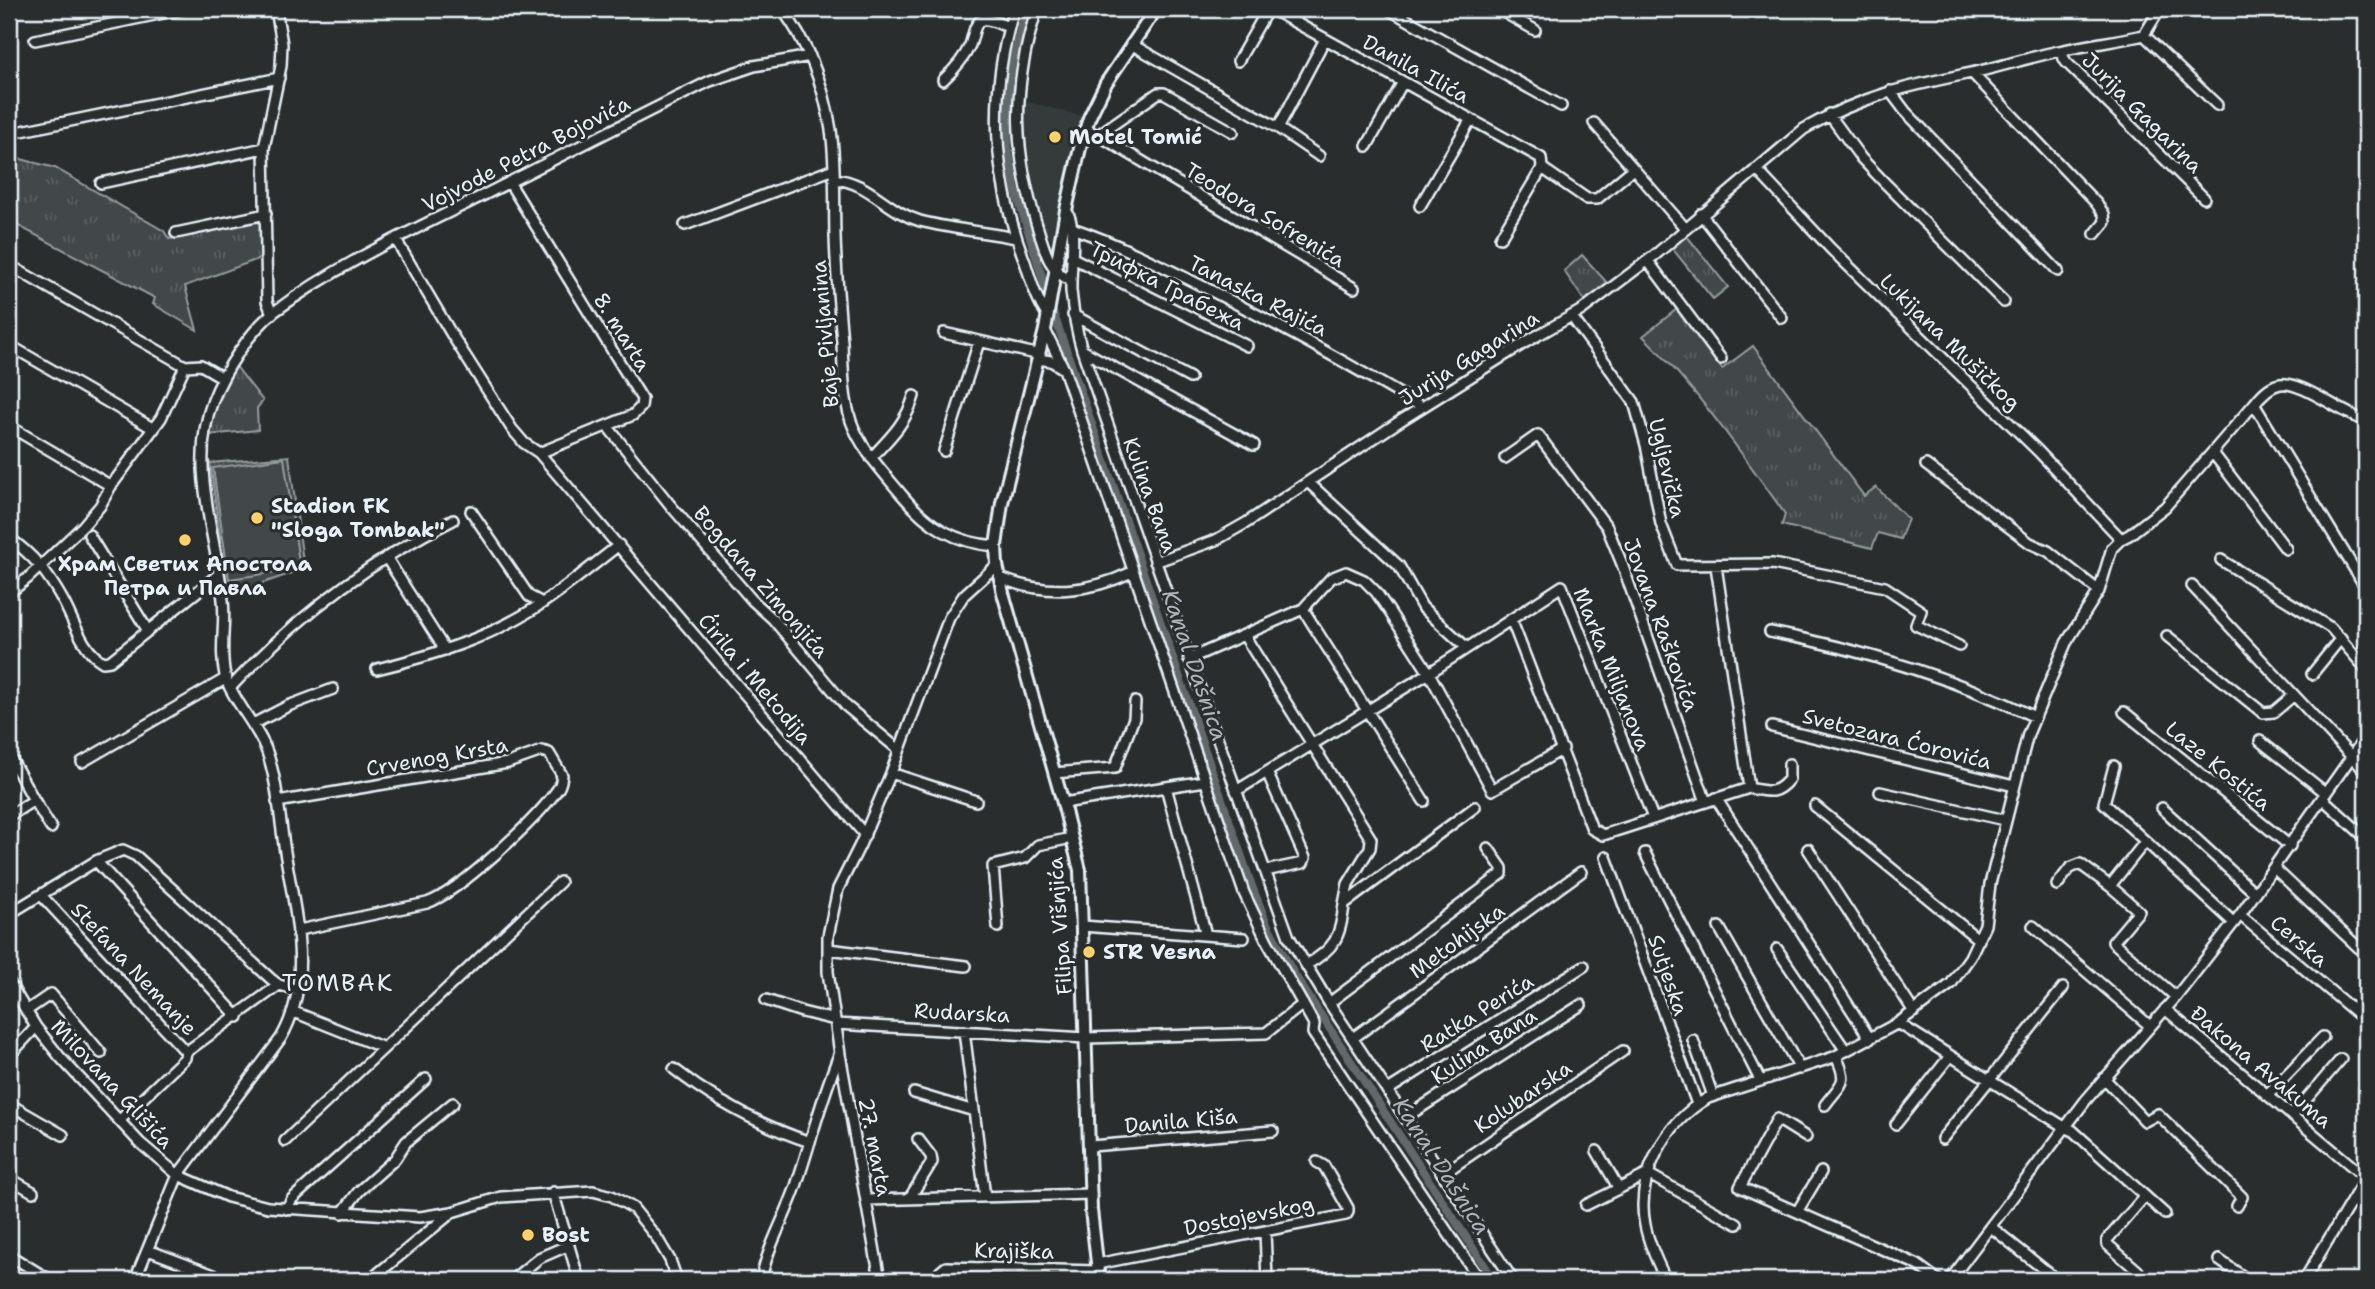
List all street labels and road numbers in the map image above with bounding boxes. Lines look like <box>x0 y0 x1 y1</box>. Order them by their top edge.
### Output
street label: Danila Ilića <box>1358 28 1474 110</box>
street label: Jurija Gagarina <box>2075 46 2209 180</box>
street label: Vojvode Petra Bojovića <box>417 89 635 219</box>
street label: Teodora Sofrenića <box>1180 156 1350 274</box>
street label: Трифка Грабежа <box>1085 235 1249 337</box>
street label: Tanaska Rajića <box>1184 249 1332 343</box>
street label: Baje Pivljanina <box>805 259 845 409</box>
street label: Lukijana Mušičkog <box>1873 267 2027 417</box>
street label: 8. marta <box>587 287 657 377</box>
street label: Jurija Gagarina <box>1394 304 1544 412</box>
street label: Ugljevička <box>1642 415 1692 521</box>
street label: Kulina Bana <box>1116 434 1184 556</box>
street label: Bogdana Zimonjića <box>687 500 835 664</box>
street label: Jovana Raškovića <box>1617 534 1705 716</box>
street label: Marka Miljanova <box>1567 583 1657 755</box>
street label: Ćirila i Metodija <box>692 607 819 751</box>
street label: Svetozara Ćorovića <box>1800 701 1995 776</box>
street label: Laze Kostića <box>2159 715 2277 817</box>
street label: Crvenog Krsta <box>364 731 510 783</box>
street label: Filipa Višnjića <box>1041 856 1079 996</box>
street label: Stefana Nemanje <box>65 896 203 1042</box>
street label: Metohijska <box>1404 897 1510 985</box>
street label: Cerska <box>2264 909 2334 973</box>
street label: Sutjeska <box>1641 931 1695 1019</box>
street label: Ratka Perića <box>1415 967 1539 1059</box>
street label: Rudarska <box>913 997 1011 1029</box>
street label: Đakona Avakuma <box>2184 999 2338 1135</box>
street label: Kulina Bana <box>1426 1001 1542 1091</box>
street label: Milovana Glišića <box>45 1013 179 1155</box>
street label: Kolubarska <box>1469 1054 1577 1140</box>
street label: 27. marta <box>852 1095 898 1199</box>
street label: Danila Kiša <box>1123 1102 1239 1140</box>
street label: Dostojevskog <box>1182 1190 1316 1242</box>
street label: Krajiška <box>974 1236 1054 1266</box>

